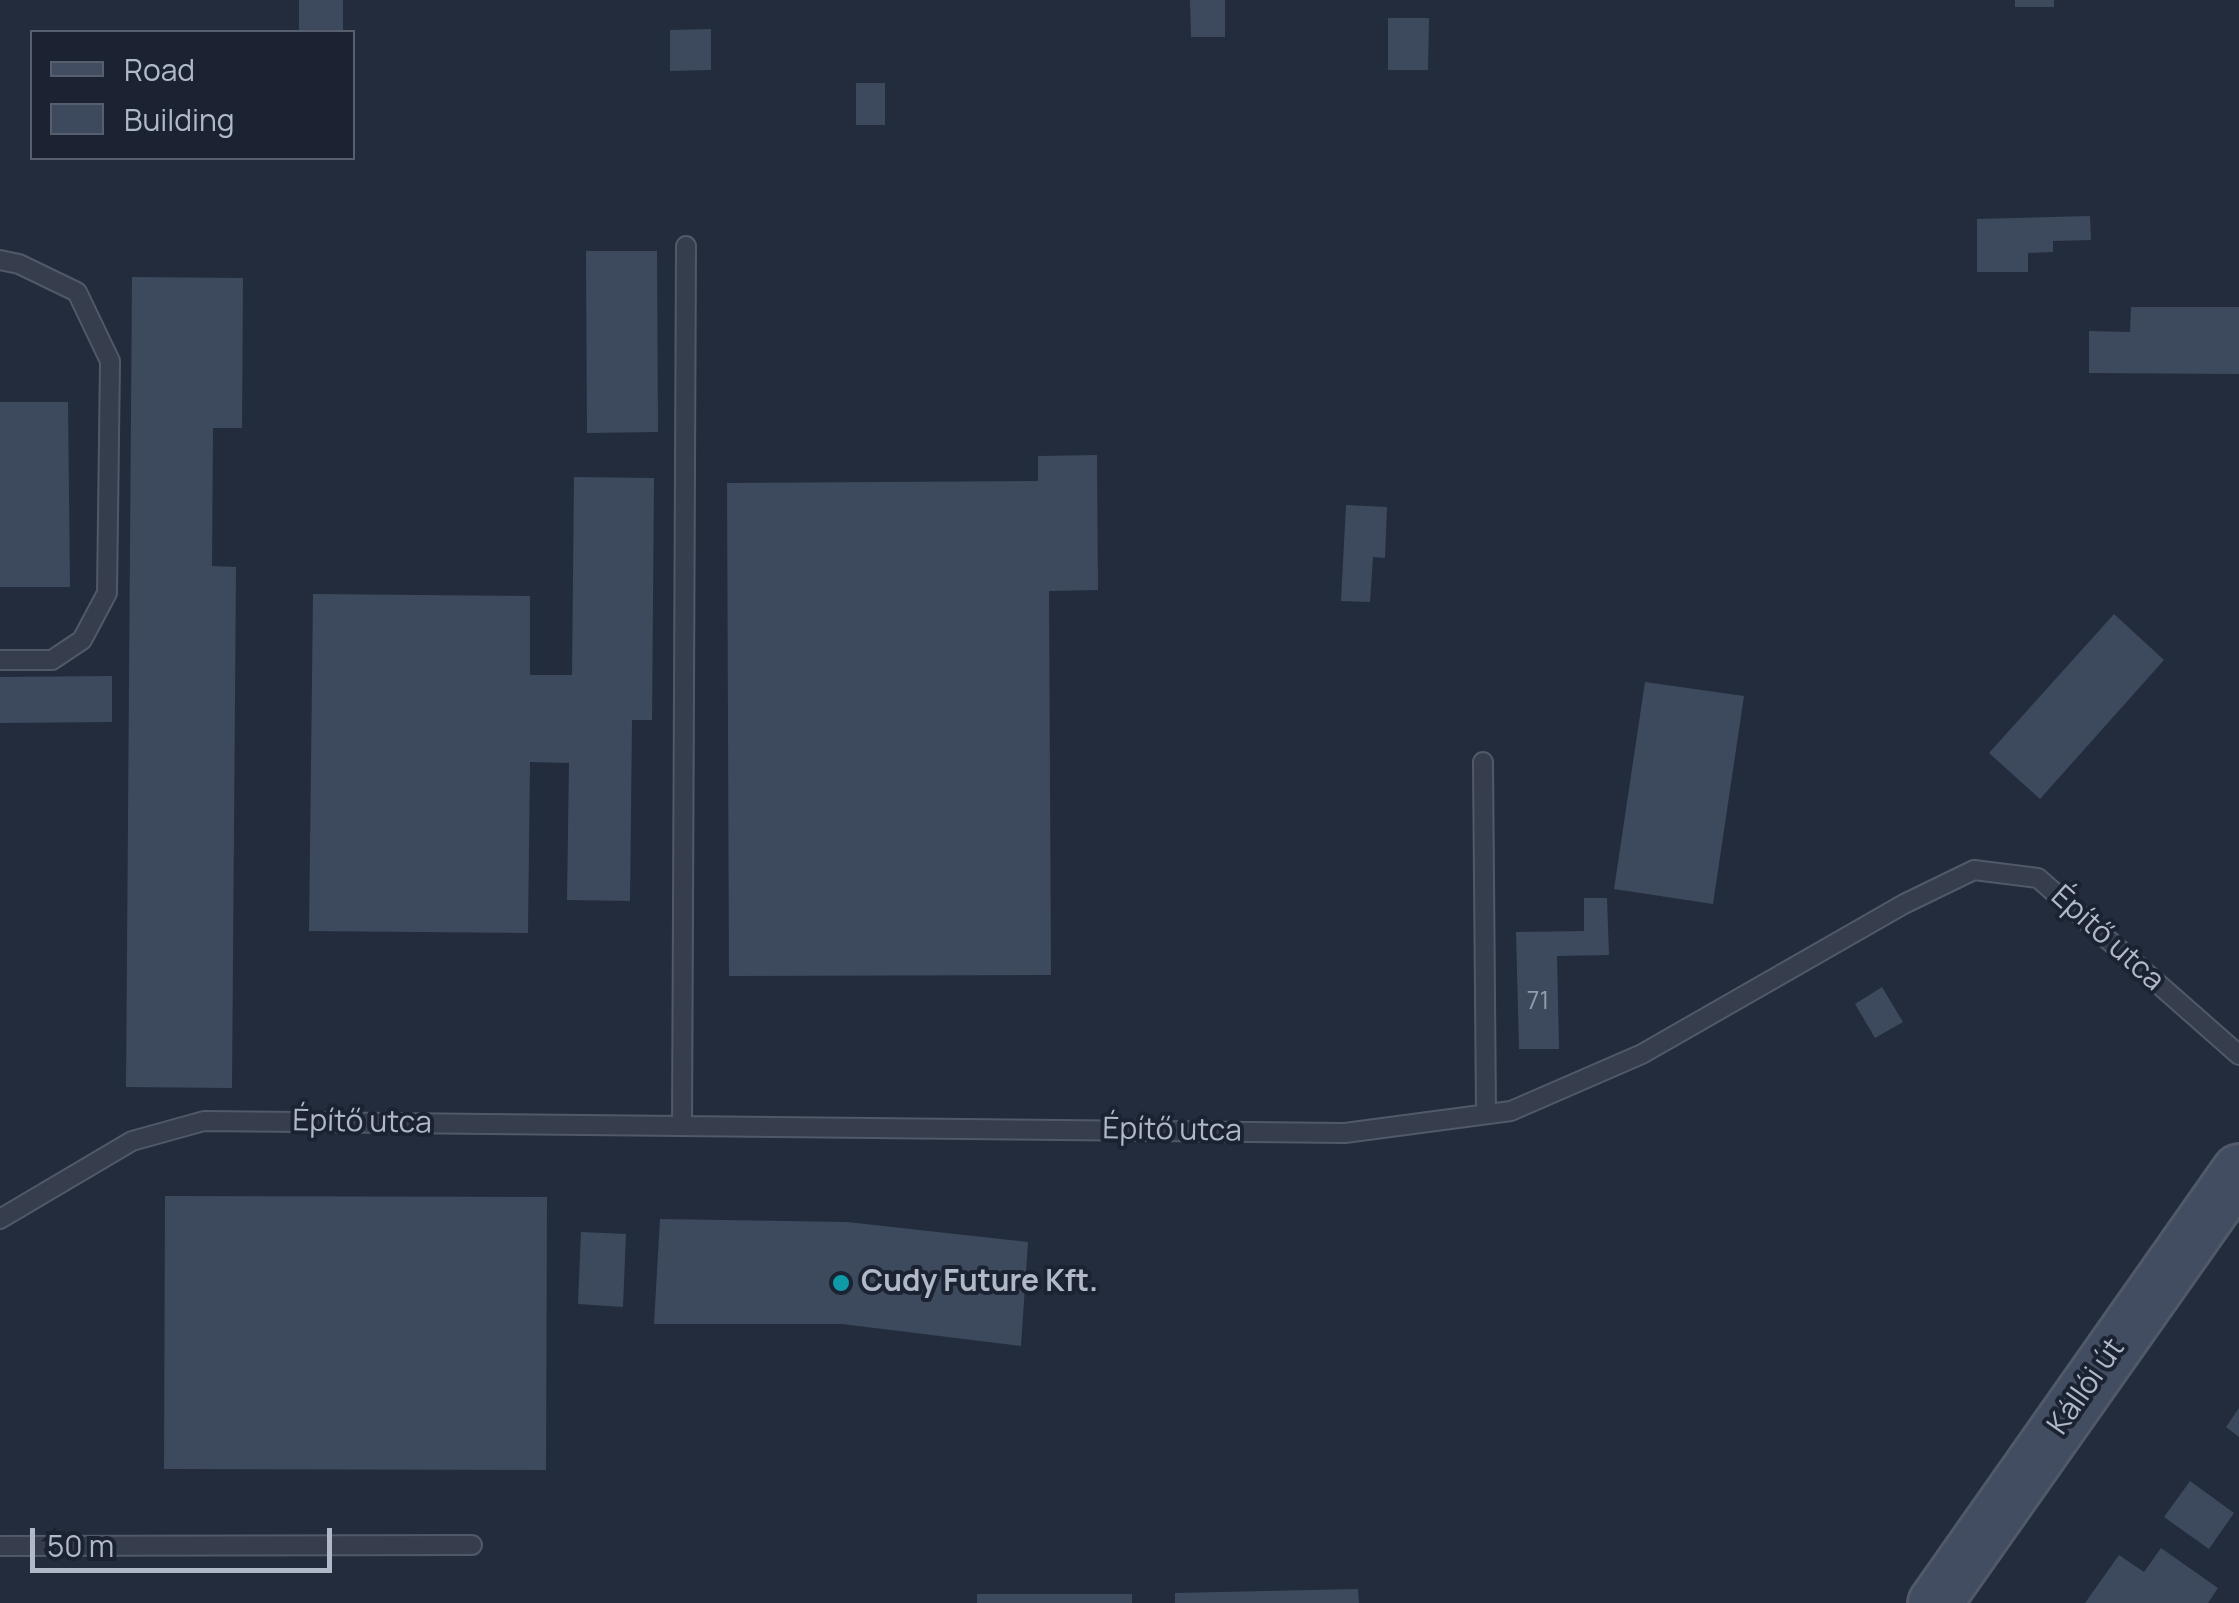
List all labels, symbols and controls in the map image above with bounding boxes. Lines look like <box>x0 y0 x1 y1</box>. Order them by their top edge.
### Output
legend <box>30 30 355 160</box>
text: Road <box>124 49 195 90</box>
text: Building <box>124 99 235 140</box>
street label: Építő utca <box>2043 879 2171 999</box>
house number: 71 <box>1527 987 1549 1017</box>
street label: Építő utca <box>292 1104 432 1142</box>
street label: Építő utca <box>1102 1112 1242 1150</box>
place label: Cudy Future Kft. <box>861 1265 1098 1301</box>
marker: Cudy Future Kft. <box>830 1272 852 1294</box>
street label: Kállói út <box>2041 1332 2133 1442</box>
scale bar <box>35 1508 338 1570</box>
text: 50 m <box>47 1525 114 1566</box>

